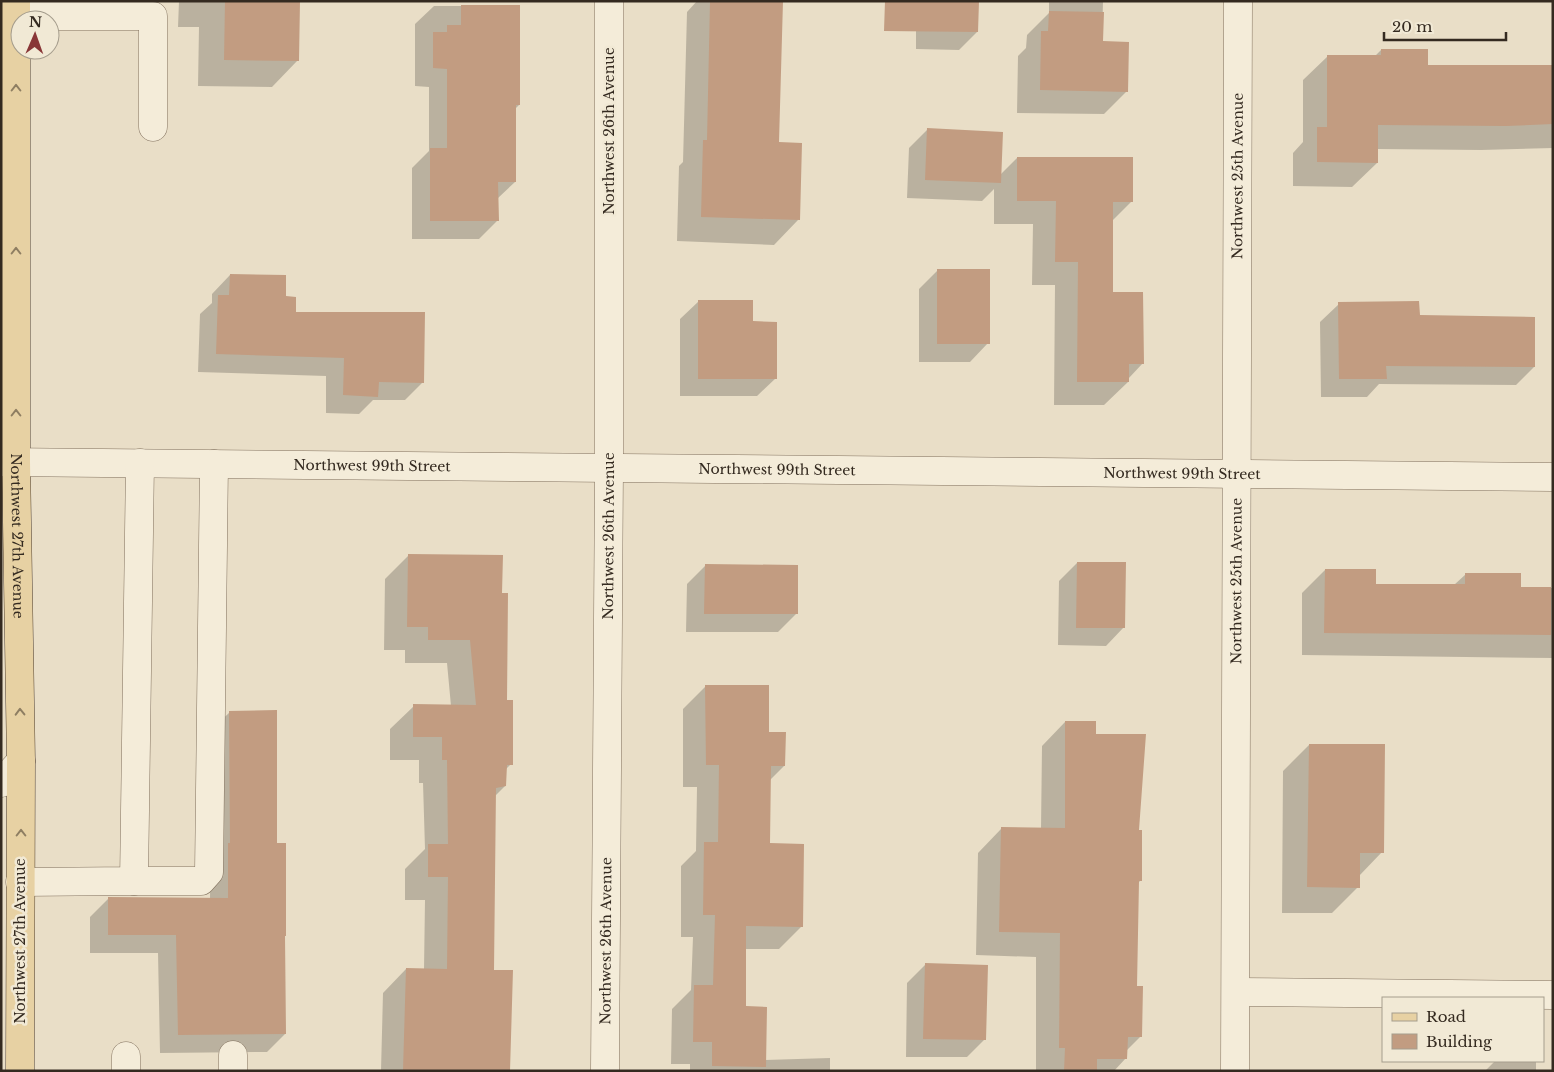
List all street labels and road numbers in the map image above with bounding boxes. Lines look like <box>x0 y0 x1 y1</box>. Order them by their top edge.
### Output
street label: Northwest 26th Avenue <box>600 47 618 215</box>
street label: Northwest 25th Avenue <box>1228 93 1247 259</box>
street label: Northwest 26th Avenue <box>599 452 618 620</box>
street label: Northwest 27th Avenue <box>7 453 28 619</box>
street label: Northwest 99th Street <box>293 456 451 475</box>
street label: Northwest 99th Street <box>698 460 856 479</box>
street label: Northwest 99th Street <box>1103 464 1261 483</box>
street label: Northwest 25th Avenue <box>1227 498 1246 664</box>
street label: Northwest 26th Avenue <box>596 857 615 1025</box>
street label: Northwest 27th Avenue <box>11 858 29 1024</box>

